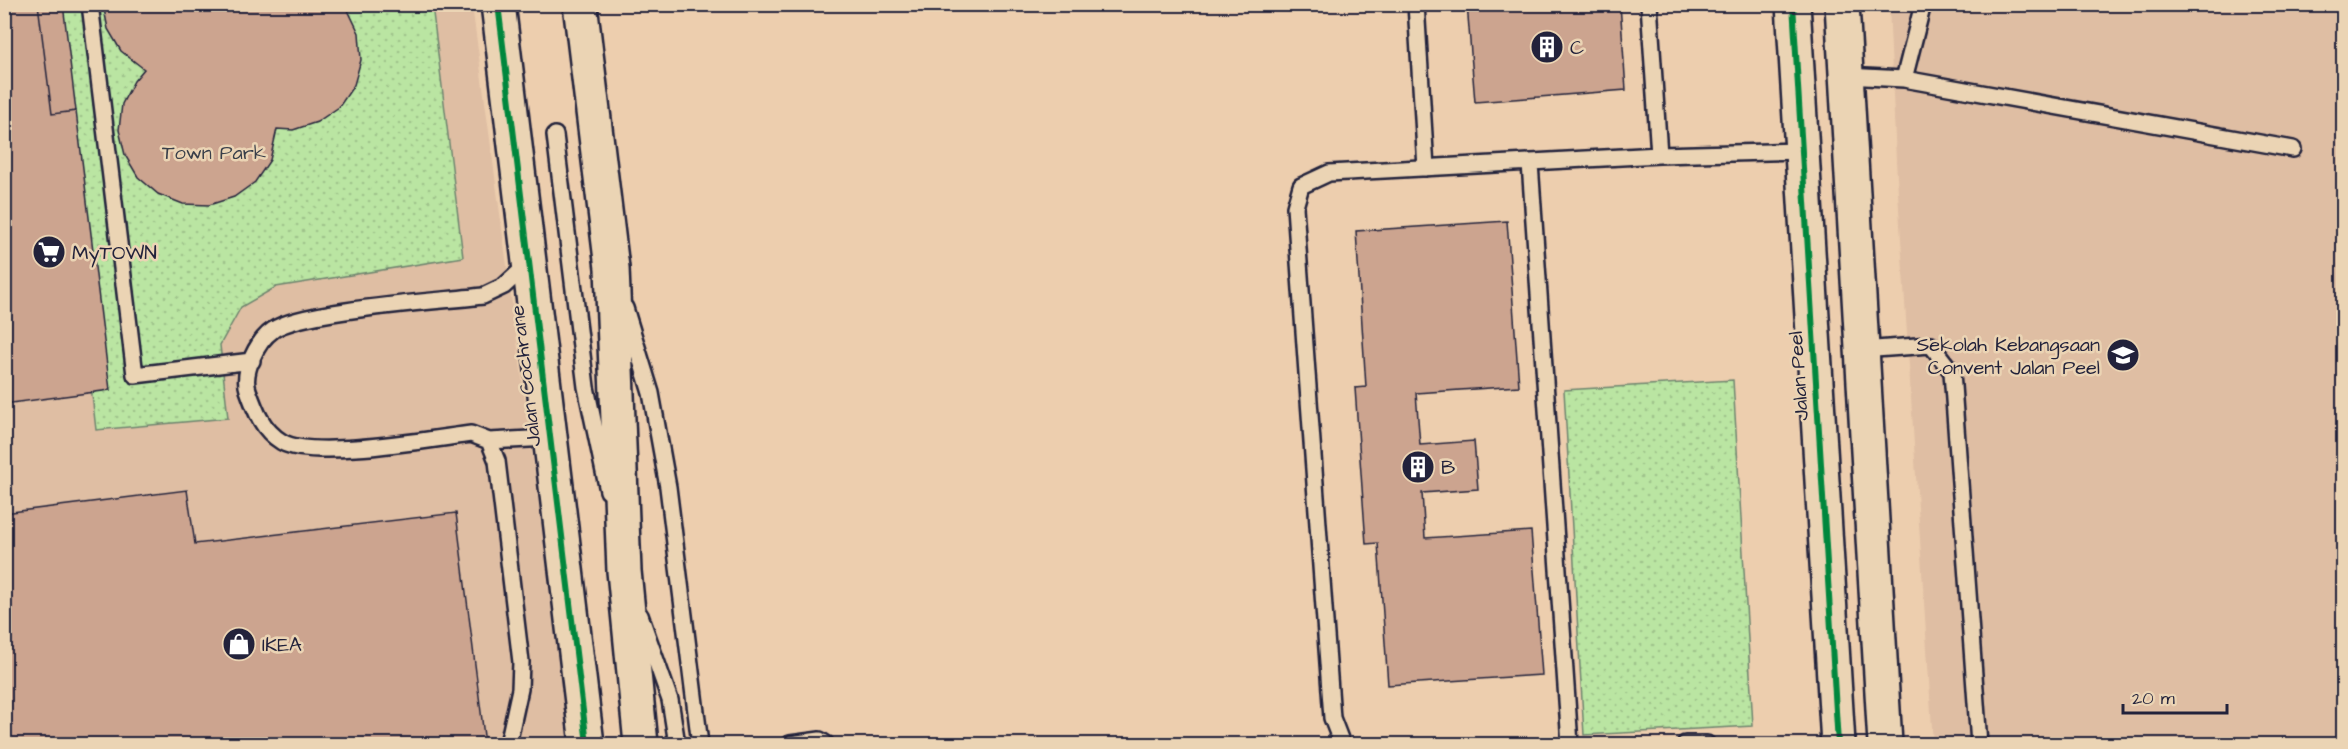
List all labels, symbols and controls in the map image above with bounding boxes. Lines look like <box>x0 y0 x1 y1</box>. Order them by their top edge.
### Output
building icon: C <box>1529 29 1565 65</box>
place label: C <box>1570 34 1584 62</box>
park label: Town Park <box>162 139 266 167</box>
supermarket icon: MyTOWN <box>31 234 67 270</box>
place label: MyTOWN <box>72 239 157 268</box>
street label: Jalan Cochrane <box>503 303 549 448</box>
street label: Jalan Peel <box>1782 330 1816 422</box>
place label: Sekolah Kebangsaan Convent Jalan Peel <box>1917 331 2100 382</box>
school or university icon: Sekolah Kebangsaan Convent Jalan Peel <box>2105 337 2141 373</box>
building icon: B <box>1400 449 1436 485</box>
place label: B <box>1441 454 1455 482</box>
shop icon: IKEA <box>221 626 257 662</box>
place label: IKEA <box>262 631 302 659</box>
scale bar <box>2123 677 2226 715</box>
text: 20 m <box>2132 686 2175 711</box>

